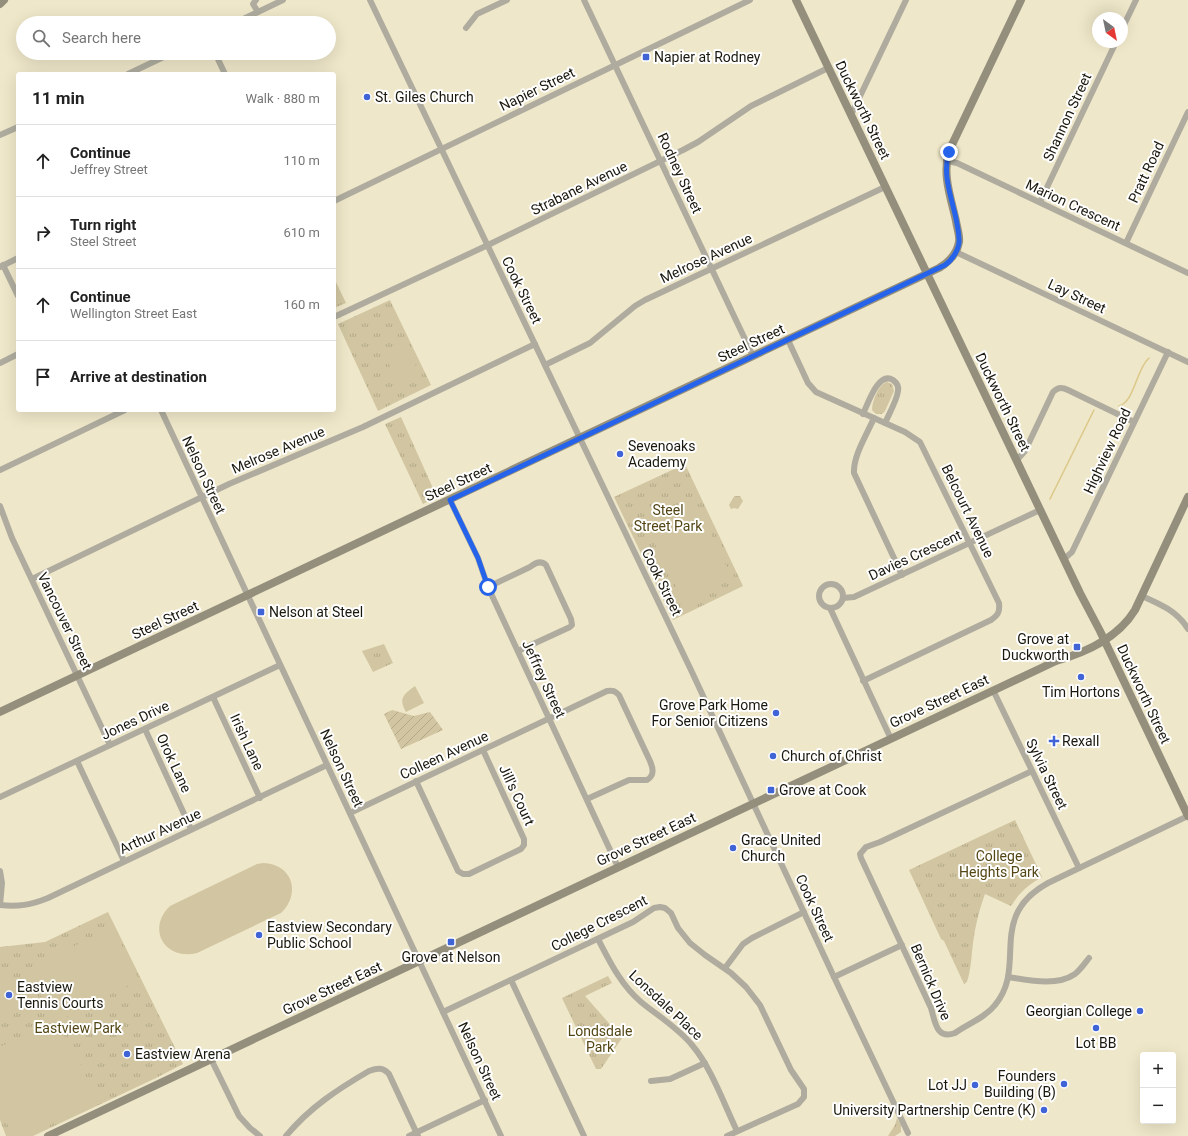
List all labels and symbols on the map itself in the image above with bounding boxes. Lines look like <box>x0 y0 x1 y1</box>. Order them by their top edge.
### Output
north arrow <box>1092 12 1128 48</box>
place label: Napier at Rodney <box>654 49 761 65</box>
marker: Napier at Rodney <box>641 52 651 62</box>
street label: Duckworth Street <box>832 58 894 162</box>
street label: Napier Street <box>497 64 577 114</box>
street label: Shannon Street <box>1040 70 1095 164</box>
place label: St. Giles Church <box>375 89 474 105</box>
marker: St. Giles Church <box>362 92 372 102</box>
street label: Rodney Street <box>654 130 706 216</box>
street label: Pratt Road <box>1125 139 1167 205</box>
route end <box>940 143 958 161</box>
street label: Strabane Avenue <box>528 158 630 218</box>
street label: Marion Crescent <box>1023 176 1123 234</box>
street label: Melrose Avenue <box>658 230 754 286</box>
street label: Cook Street <box>499 254 545 326</box>
street label: Lay Street <box>1045 276 1109 317</box>
street label: Steel Street <box>715 320 787 365</box>
street label: Duckworth Street <box>972 350 1034 454</box>
street label: Highview Road <box>1080 406 1134 496</box>
street label: Melrose Avenue <box>229 423 327 477</box>
street label: Nelson Street <box>179 433 229 517</box>
place label: Sevenoaks Academy <box>628 438 695 470</box>
marker: Sevenoaks Academy <box>615 449 625 459</box>
street label: Steel Street <box>422 459 494 504</box>
street label: Belcourt Avenue <box>939 462 997 560</box>
park label: Steel Street Park <box>634 502 703 534</box>
street label: Davies Crescent <box>866 526 964 583</box>
street label: Cook Street <box>639 546 685 618</box>
street label: Vancouver Street <box>35 570 96 673</box>
route start <box>479 578 497 596</box>
street label: Steel Street <box>129 597 201 642</box>
place label: Nelson at Steel <box>269 604 363 620</box>
marker: Nelson at Steel <box>256 607 266 617</box>
place label: Grove at Duckworth <box>1002 631 1069 663</box>
street label: Jeffrey Street <box>519 638 569 721</box>
marker: Grove at Duckworth <box>1072 642 1082 652</box>
street label: Duckworth Street <box>1114 642 1174 747</box>
street label: Grove Street East <box>887 671 991 731</box>
marker: Tim Hortons <box>1076 672 1086 682</box>
place label: Tim Hortons <box>1042 684 1120 700</box>
street label: Jones Drive <box>99 697 171 743</box>
place label: Grove Park Home For Senior Citizens <box>651 697 768 729</box>
marker: Grove Park Home For Senior Citizens <box>771 708 781 718</box>
street label: Irish Lane <box>227 711 267 773</box>
street label: Nelson Street <box>317 726 367 810</box>
street label: Colleen Avenue <box>397 728 491 782</box>
street label: Orok Lane <box>153 731 195 795</box>
place label: Rexall <box>1062 733 1099 749</box>
street label: Sylvia Street <box>1023 736 1071 812</box>
marker: Rexall <box>1049 736 1059 746</box>
place label: Church of Christ <box>781 748 882 764</box>
marker: Church of Christ <box>768 751 778 761</box>
street label: Jill's Court <box>496 762 538 828</box>
place label: Grove at Cook <box>779 782 867 798</box>
marker: Grove at Cook <box>766 785 776 795</box>
street label: Arthur Avenue <box>117 805 203 857</box>
street label: Grove Street East <box>594 809 698 869</box>
place label: Grace United Church <box>741 832 821 864</box>
marker: Grace United Church <box>728 843 738 853</box>
park label: College Heights Park <box>959 848 1040 880</box>
street label: Cook Street <box>792 872 838 945</box>
street label: College Crescent <box>548 892 650 954</box>
place label: Eastview Secondary Public School <box>267 919 392 951</box>
marker: Eastview Secondary Public School <box>254 930 264 940</box>
marker: Grove at Nelson <box>446 937 456 947</box>
street label: Bernick Drive <box>908 941 954 1023</box>
place label: Grove at Nelson <box>401 949 501 965</box>
street label: Grove Street East <box>280 958 384 1018</box>
street label: Lonsdale Place <box>626 967 706 1043</box>
place label: Eastview Tennis Courts <box>17 979 103 1011</box>
marker: Eastview Tennis Courts <box>4 990 14 1000</box>
place label: Georgian College <box>1026 1003 1132 1019</box>
marker: Georgian College <box>1135 1006 1145 1016</box>
street label: Nelson Street <box>455 1019 505 1103</box>
park label: Eastview Park <box>34 1020 122 1036</box>
park label: Londsdale Park <box>568 1023 632 1055</box>
marker: Lot BB <box>1091 1023 1101 1033</box>
place label: Lot BB <box>1075 1035 1117 1051</box>
place label: Eastview Arena <box>135 1046 231 1062</box>
marker: Eastview Arena <box>122 1049 132 1059</box>
place label: Founders Building (B) <box>984 1068 1056 1101</box>
place label: Lot JJ <box>928 1077 967 1093</box>
marker: Founders Building (B) <box>1059 1079 1069 1089</box>
marker: Lot JJ <box>970 1080 980 1090</box>
place label: University Partnership Centre (K) <box>833 1102 1036 1119</box>
marker: University Partnership Centre (K) <box>1039 1105 1049 1115</box>

